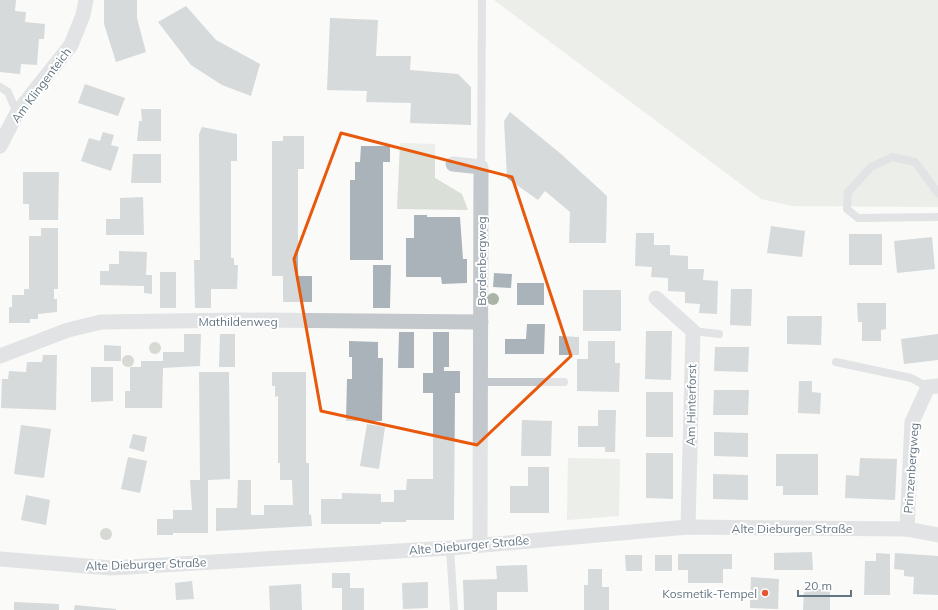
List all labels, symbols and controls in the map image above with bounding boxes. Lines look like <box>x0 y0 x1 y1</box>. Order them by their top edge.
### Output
street label: Am Klingenteich <box>8 44 74 126</box>
street label: Bordenbergweg <box>474 216 489 306</box>
street label: Mathildenweg <box>198 314 278 329</box>
street label: Am Hinterforst <box>683 364 699 446</box>
street label: Prinzenbergweg <box>900 422 922 514</box>
street label: Alte Dieburger Straße <box>732 521 852 536</box>
street label: Alte Dieburger Straße <box>408 532 530 558</box>
street label: Alte Dieburger Straße <box>85 554 207 574</box>
scale bar <box>798 572 851 598</box>
text: 20 m <box>804 578 832 593</box>
place label: Kosmetik-Tempel <box>662 586 757 601</box>
marker: Kosmetik-Tempel <box>760 588 770 598</box>

